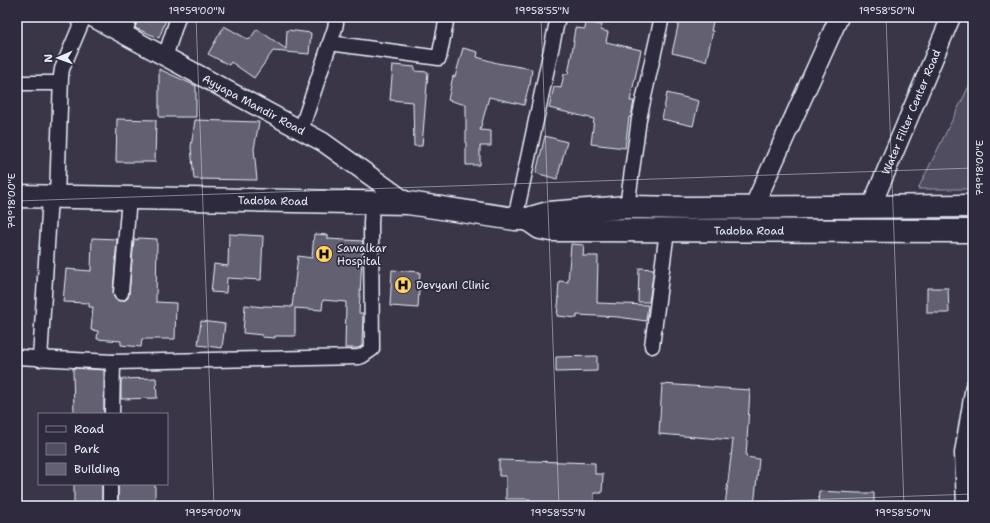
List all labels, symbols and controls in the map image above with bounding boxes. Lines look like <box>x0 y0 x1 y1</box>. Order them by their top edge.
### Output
text: 19°59'00"N <box>169 4 225 17</box>
text: 19°58'55"N <box>515 4 569 17</box>
text: 19°58'50"N <box>859 4 915 17</box>
north arrow <box>38 38 78 78</box>
street label: Water Filter Center Road <box>878 47 944 177</box>
text: N <box>41 53 56 63</box>
street label: Ayyapa Mandir Road <box>200 71 308 138</box>
text: 79°18'00"E <box>973 140 986 196</box>
text: 79°18'00"E <box>5 173 18 229</box>
street label: Tadoba Road <box>238 192 308 209</box>
street label: Tadoba Road <box>714 223 784 238</box>
place label: Sawalkar Hospital <box>337 241 387 269</box>
hospital icon: Sawalkar Hospital <box>314 244 334 264</box>
hospital icon: Devyani Clinic <box>393 275 413 295</box>
place label: Devyani Clinic <box>416 278 490 293</box>
legend <box>38 413 168 485</box>
text: Road <box>74 421 105 437</box>
text: Park <box>74 441 100 457</box>
text: Building <box>74 461 120 477</box>
text: 19°59'00"N <box>185 506 241 519</box>
text: 19°58'55"N <box>531 506 585 519</box>
text: 19°58'50"N <box>875 506 931 519</box>

